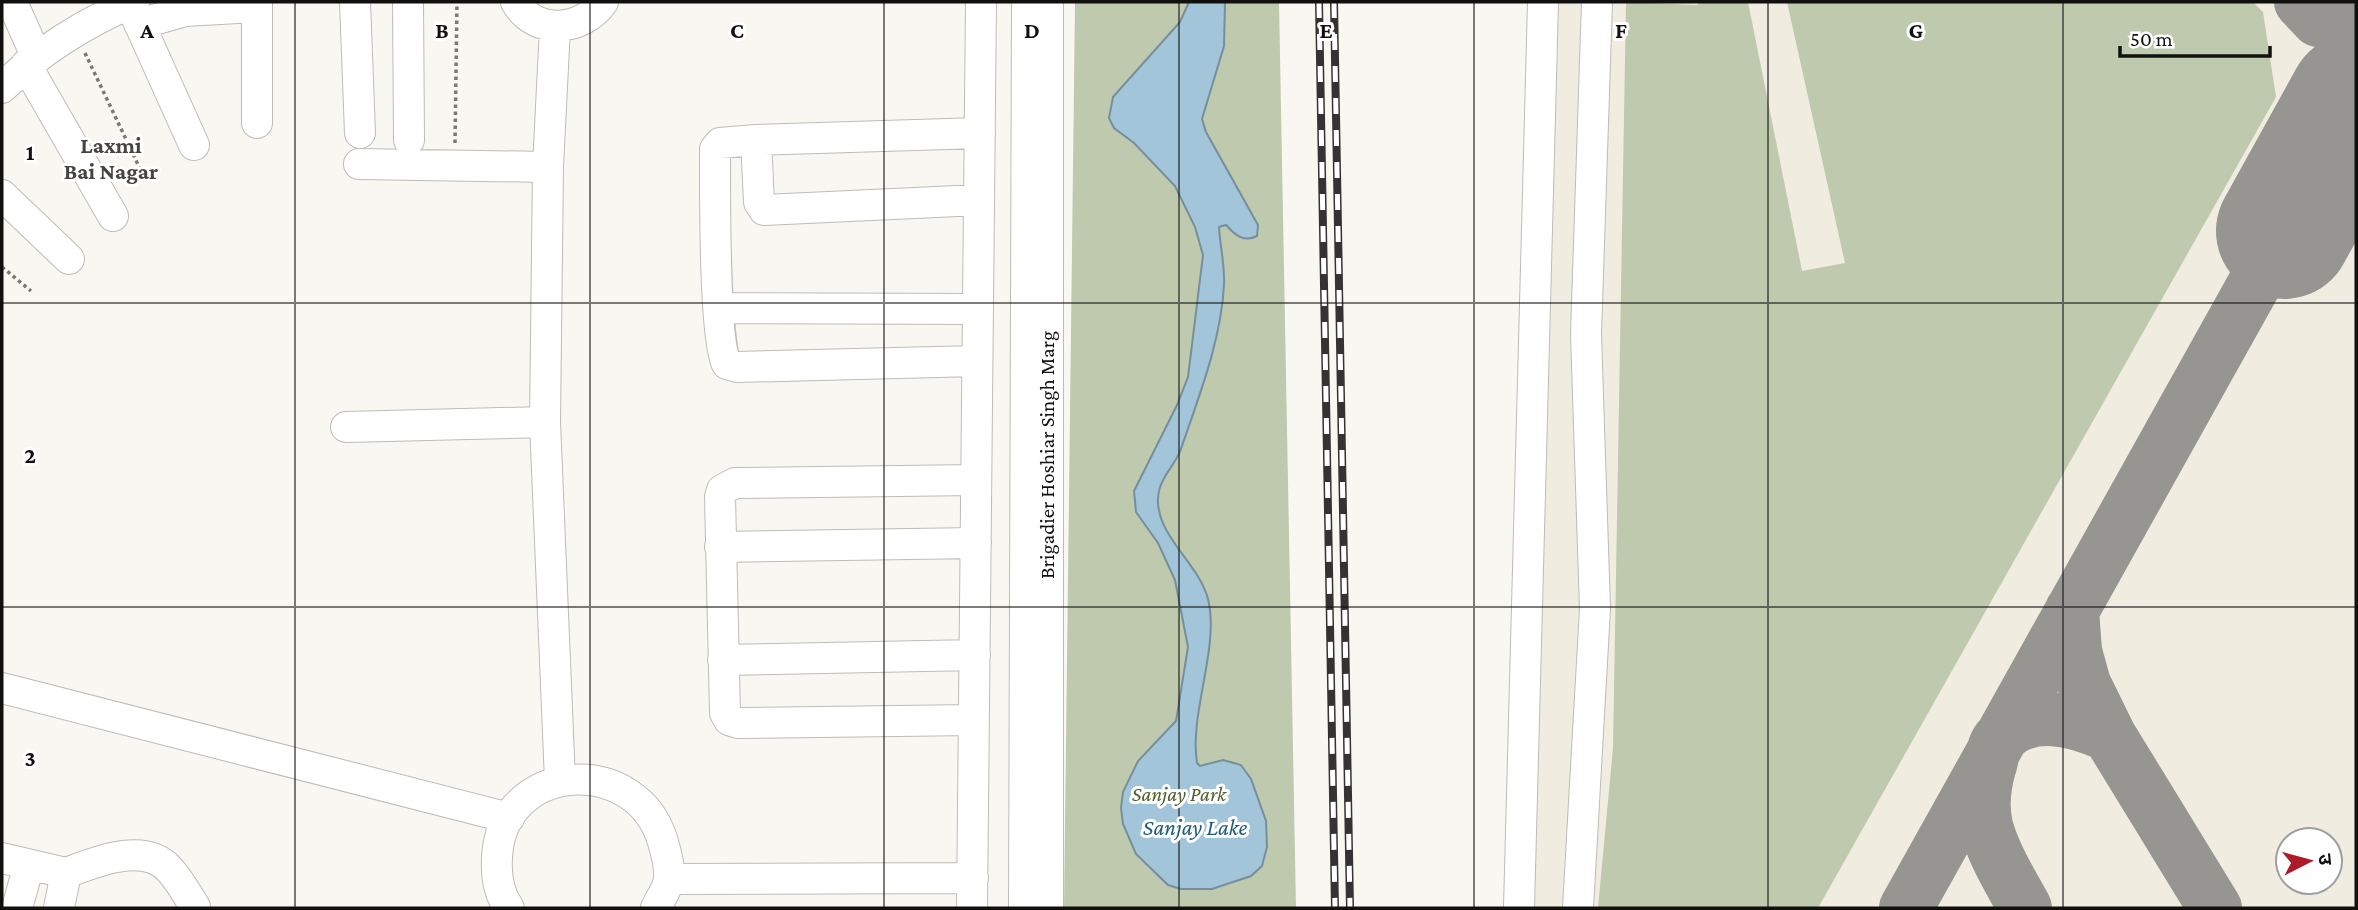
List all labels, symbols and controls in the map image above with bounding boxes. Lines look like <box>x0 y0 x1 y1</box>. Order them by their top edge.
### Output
scale bar <box>2120 14 2270 58</box>
text: A <box>139 17 154 43</box>
text: B <box>435 17 449 43</box>
text: C <box>730 17 744 43</box>
text: D <box>1024 17 1040 43</box>
text: E <box>1319 17 1333 43</box>
text: F <box>1615 17 1627 43</box>
text: G <box>1909 17 1924 43</box>
text: 50 m <box>2130 27 2173 51</box>
district label: Laxmi Bai Nagar <box>64 132 158 184</box>
text: 1 <box>26 139 35 165</box>
street label: Brigadier Hoshiar Singh Marg <box>1035 331 1059 579</box>
text: 2 <box>24 442 36 468</box>
text: 3 <box>24 745 36 771</box>
park label: Sanjay Park <box>1132 782 1227 806</box>
water label: Sanjay Lake <box>1143 814 1248 841</box>
north arrow <box>2274 826 2344 896</box>
text: उ <box>2314 853 2337 867</box>

